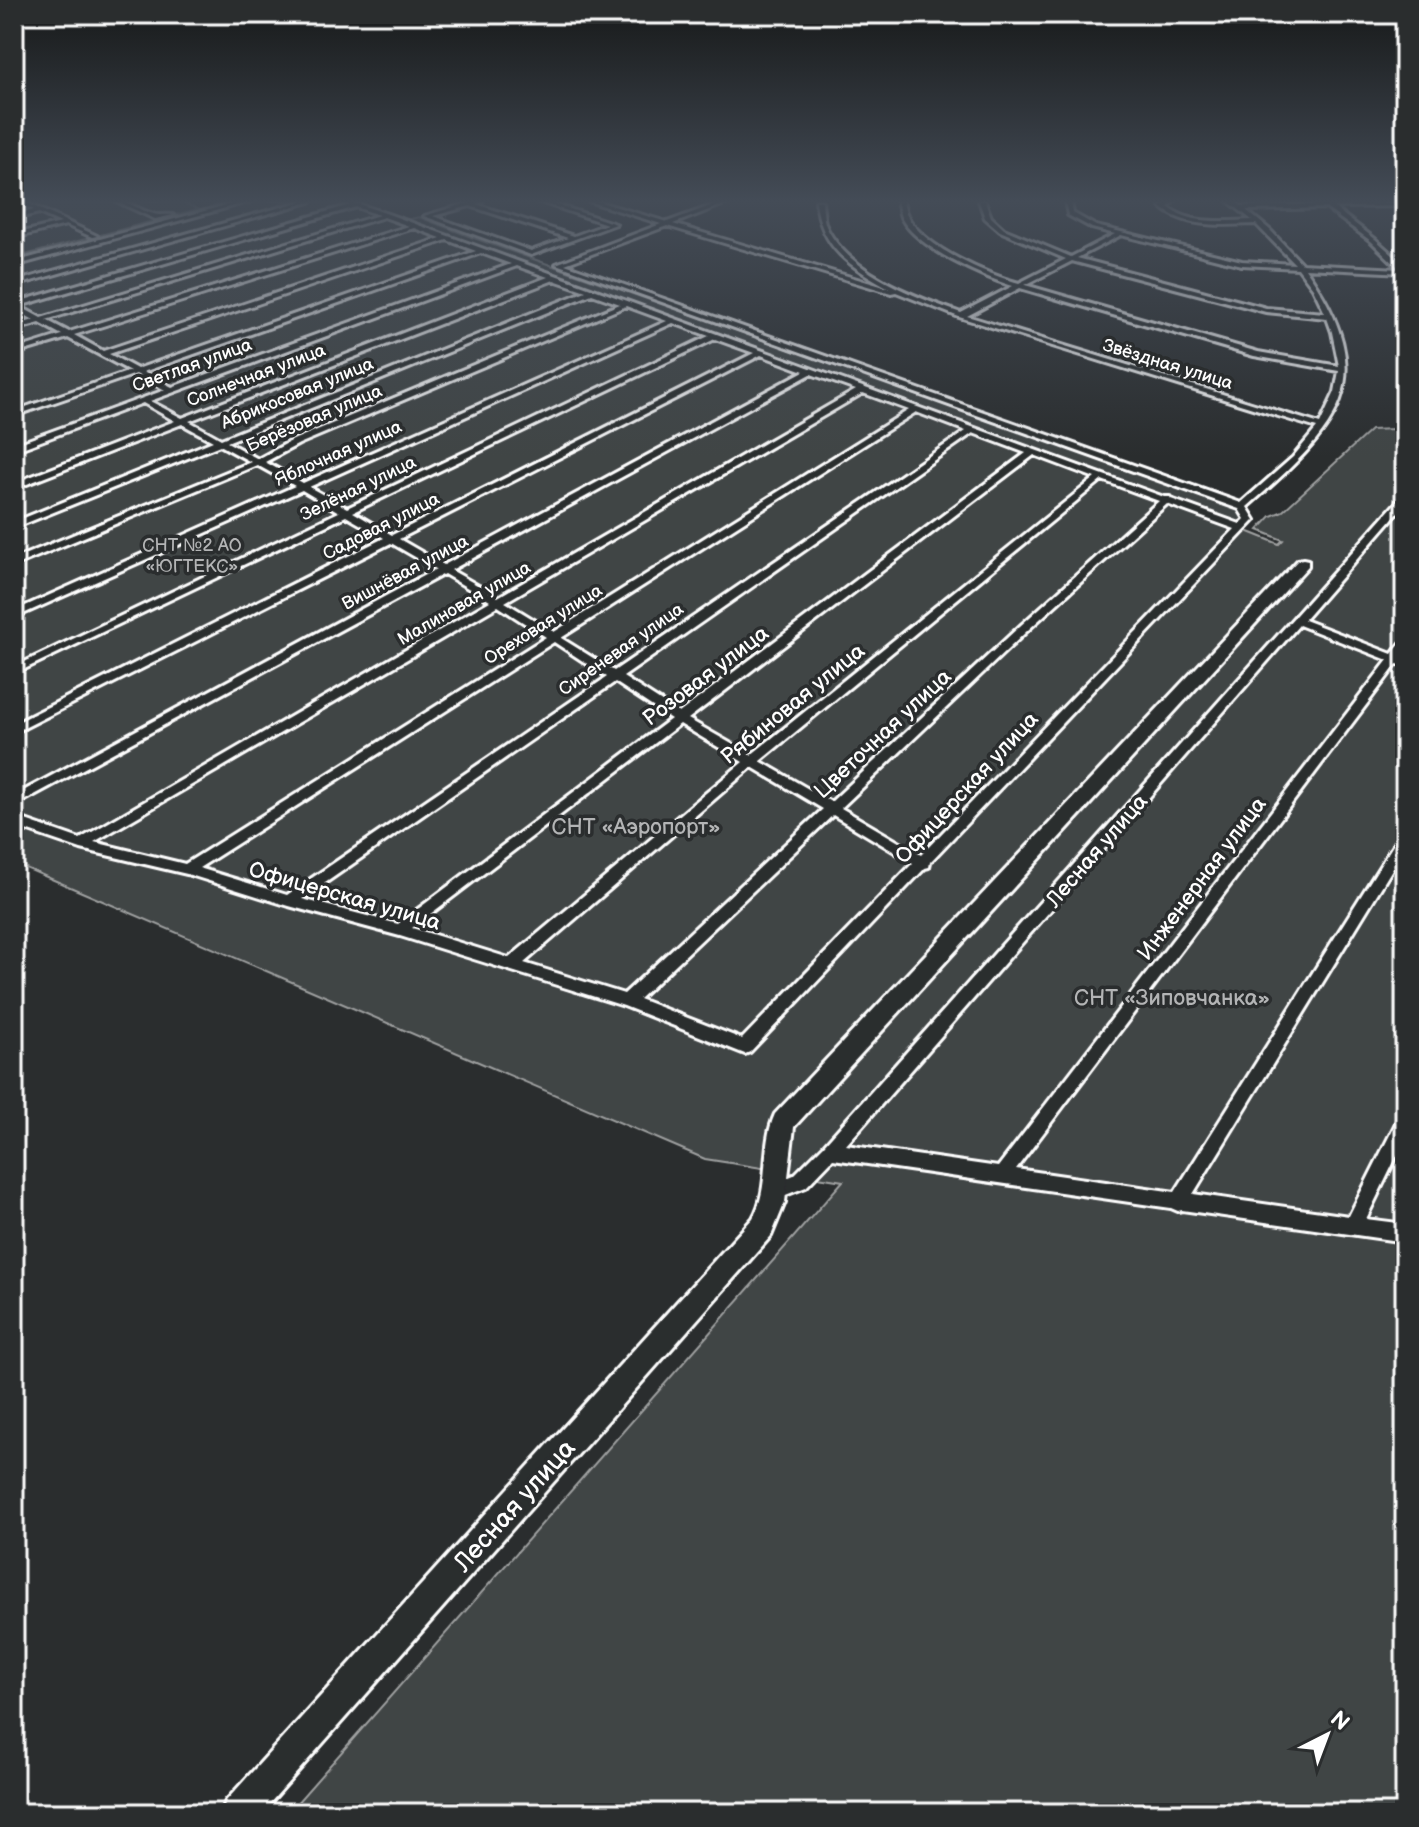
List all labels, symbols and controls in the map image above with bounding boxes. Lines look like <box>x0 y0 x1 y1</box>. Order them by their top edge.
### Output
street label: Светлая улица <box>130 334 255 397</box>
street label: Звёздная улица <box>1100 335 1236 394</box>
street label: Солнечная улица <box>184 339 329 412</box>
street label: Абрикосовая улица <box>217 353 377 434</box>
street label: Берёзовая улица <box>243 380 386 457</box>
street label: Яблочная улица <box>271 416 405 491</box>
street label: Зелёная улица <box>297 451 420 526</box>
street label: Садовая улица <box>319 488 443 565</box>
street label: Вишнёвая улица <box>338 530 472 615</box>
park label: СНТ №2 АО «ЮГТЕКС» <box>142 535 242 577</box>
street label: Малиновая улица <box>394 557 535 650</box>
street label: Ореховая улица <box>480 580 606 669</box>
street label: Сиреневая улица <box>555 598 688 700</box>
street label: Розовая улица <box>638 620 774 732</box>
street label: Рябиновая улица <box>715 638 871 771</box>
street label: Цветочная улица <box>809 664 957 805</box>
street label: Офицерская улица <box>890 706 1045 870</box>
street label: Лесная улица <box>1040 789 1154 914</box>
street label: Инженерная улица <box>1132 792 1273 966</box>
park label: СНТ «Аэропорт» <box>552 814 720 841</box>
street label: Офицерская улица <box>246 856 444 937</box>
park label: СНТ «Зиповчанка» <box>1074 985 1270 1012</box>
street label: Лесная улица <box>447 1433 583 1579</box>
north arrow <box>1287 1695 1367 1775</box>
text: N <box>1324 1706 1355 1737</box>

